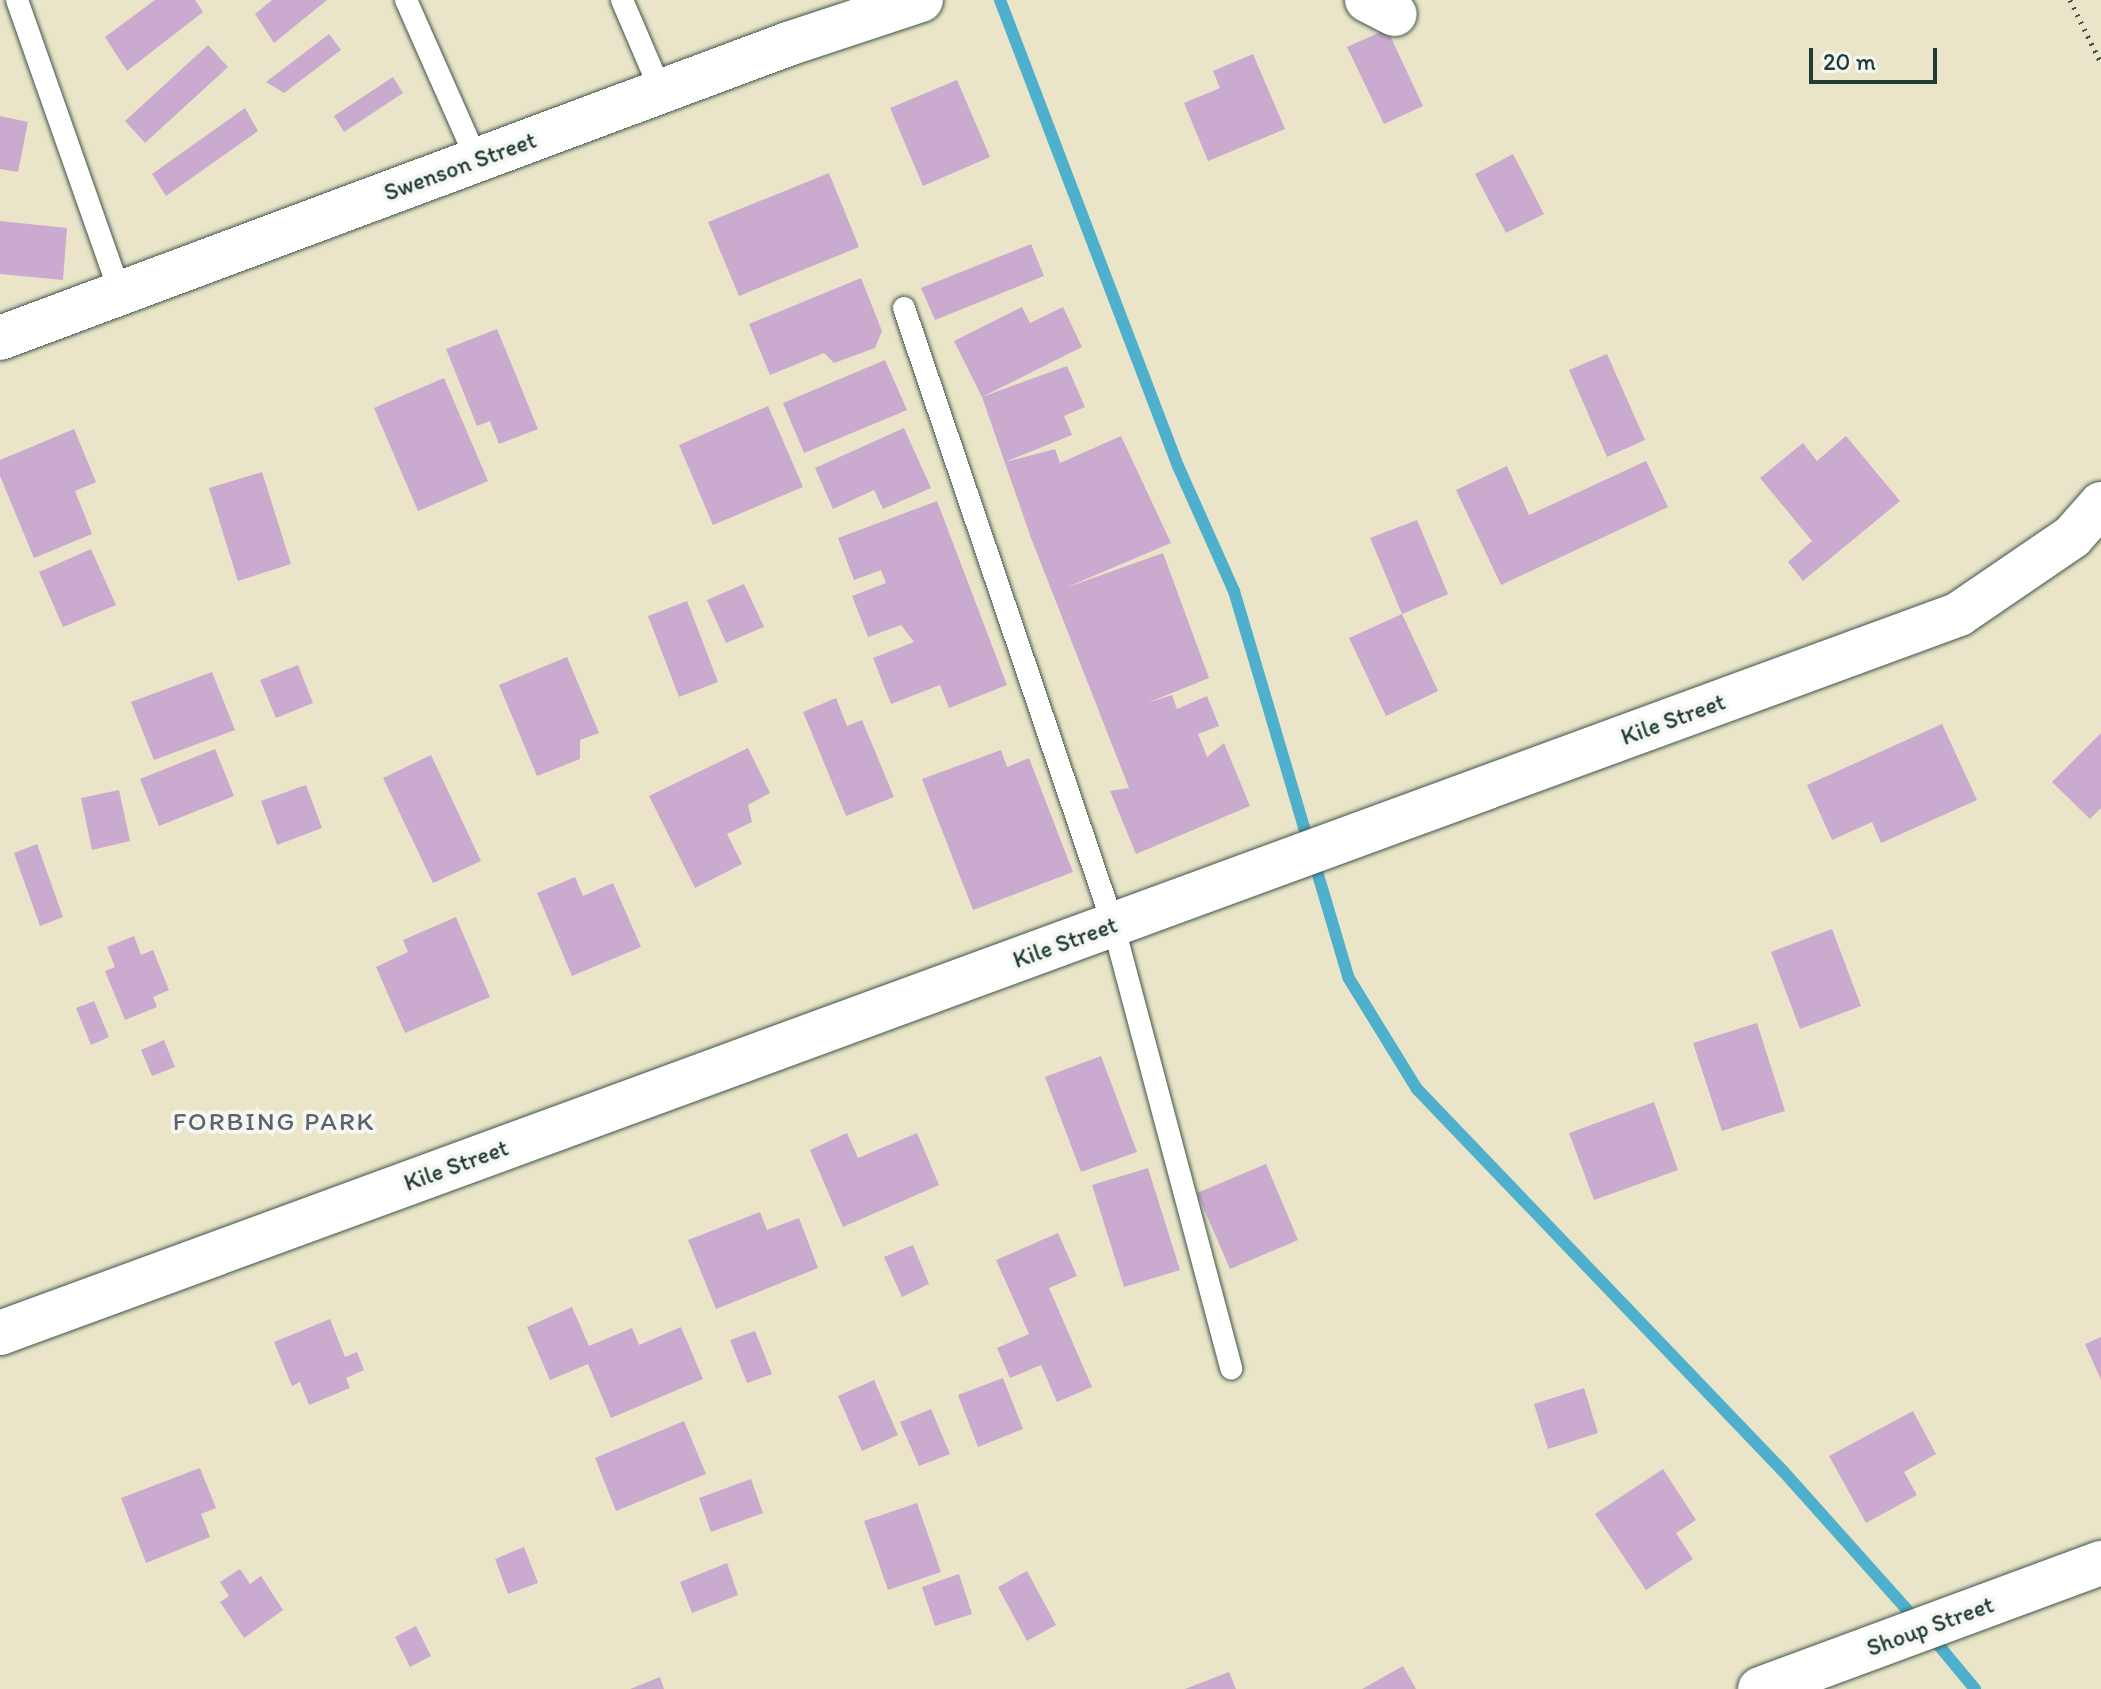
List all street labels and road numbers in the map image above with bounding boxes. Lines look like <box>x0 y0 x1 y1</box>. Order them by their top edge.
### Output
street label: Swenson Street <box>380 125 540 207</box>
street label: Kile Street <box>1617 687 1729 751</box>
street label: Kile Street <box>1009 910 1121 974</box>
street label: Kile Street <box>400 1133 512 1197</box>
street label: Shoup Street <box>1863 1590 1997 1662</box>

